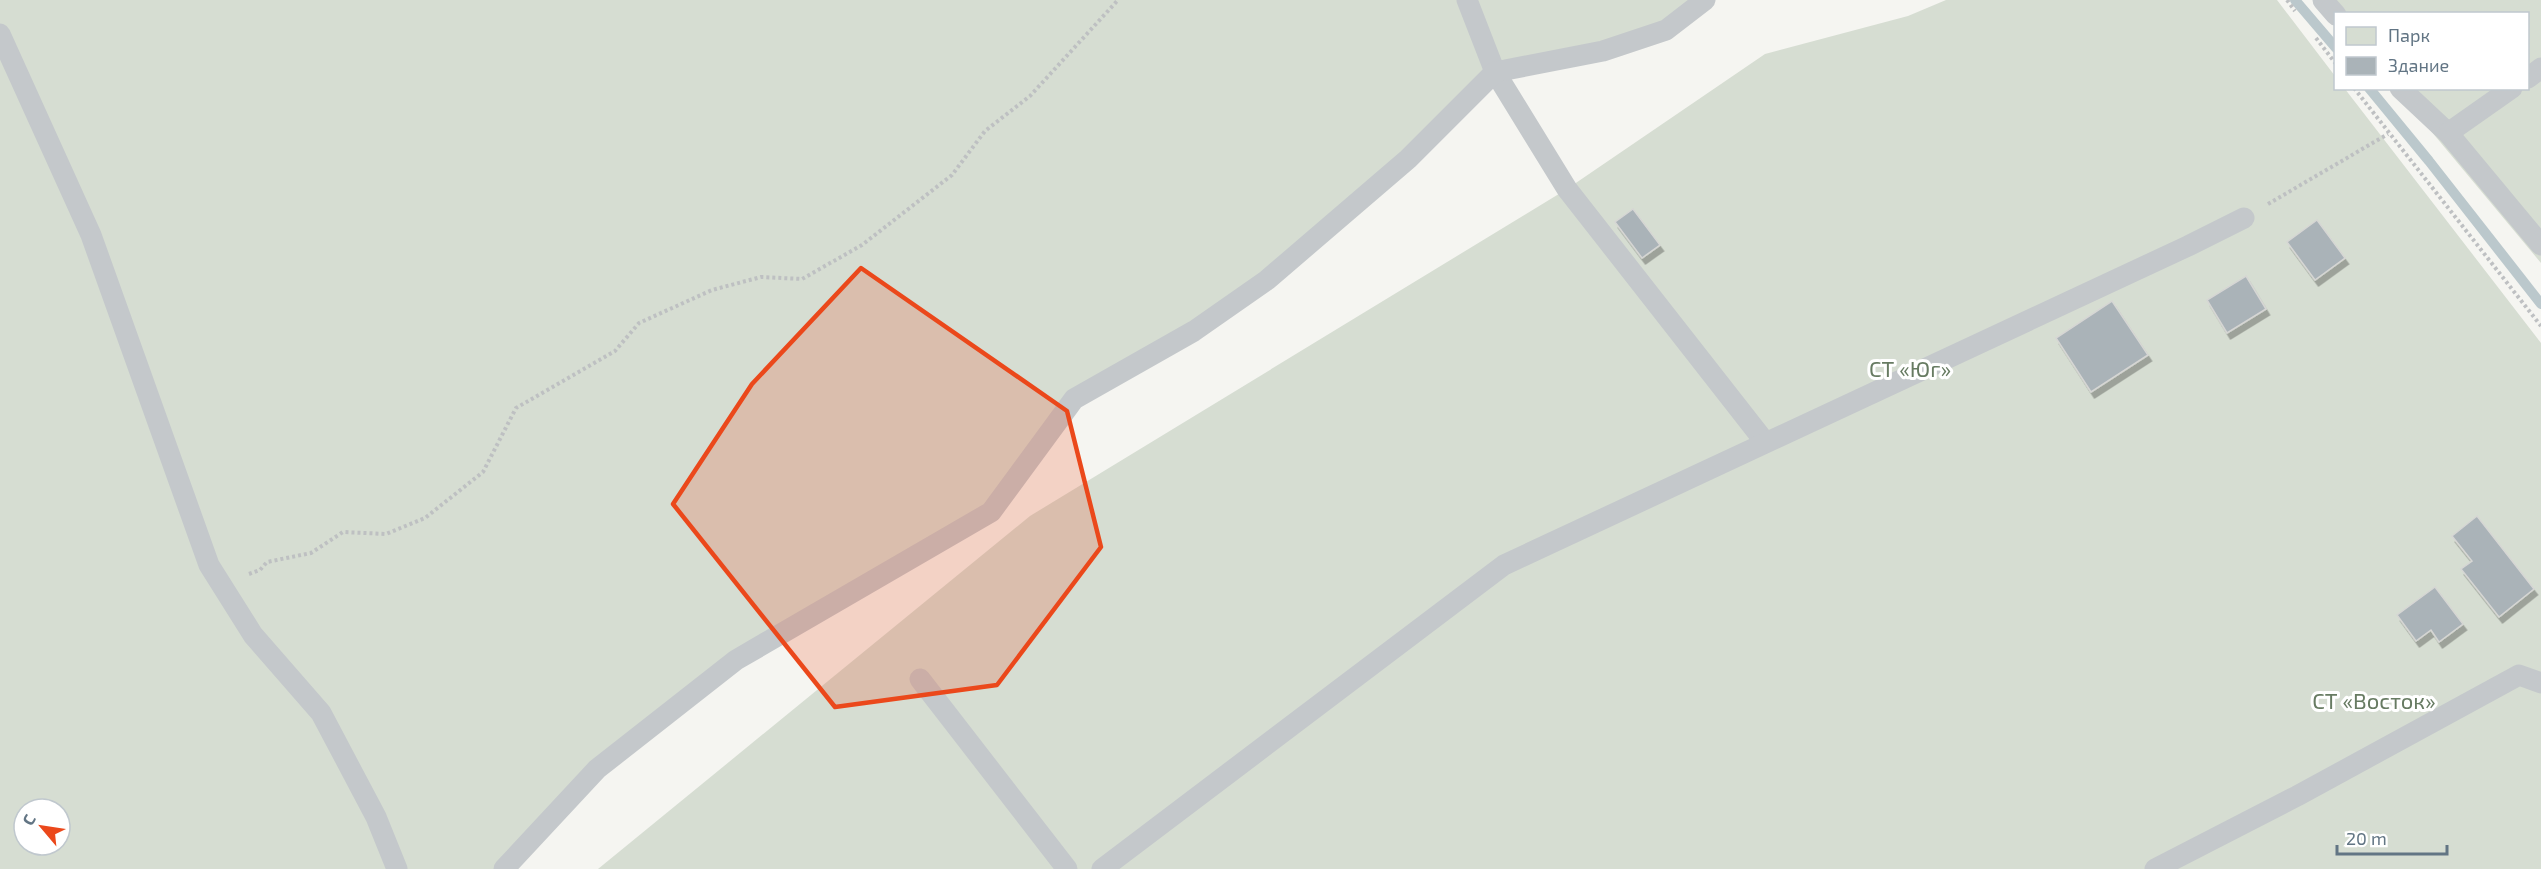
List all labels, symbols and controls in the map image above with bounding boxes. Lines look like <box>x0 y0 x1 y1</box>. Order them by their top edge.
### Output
legend <box>2334 12 2529 90</box>
text: Парк <box>2388 24 2430 46</box>
text: Здание <box>2388 54 2449 76</box>
park label: СТ «Юг» <box>1869 355 1951 381</box>
park label: СТ «Восток» <box>2312 687 2436 713</box>
north arrow <box>12 797 72 857</box>
text: С <box>18 811 39 828</box>
scale bar <box>2337 818 2446 856</box>
text: 20 m <box>2346 827 2387 849</box>

